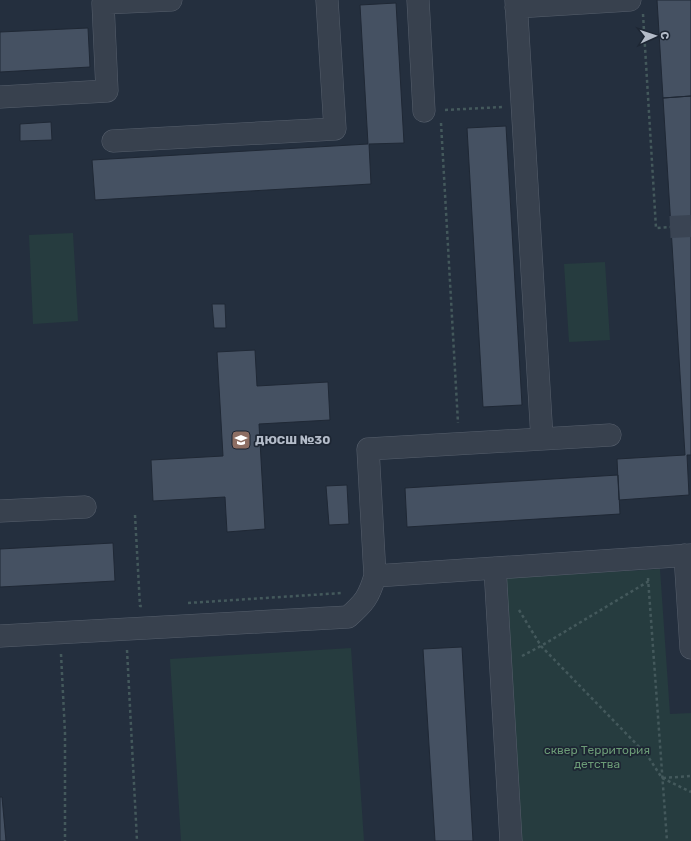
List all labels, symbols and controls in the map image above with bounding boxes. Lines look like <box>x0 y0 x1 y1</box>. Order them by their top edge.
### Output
north arrow <box>635 16 675 56</box>
text: С <box>658 31 671 40</box>
school or university icon: ДЮСШ №30 <box>230 429 252 451</box>
place label: ДЮСШ №30 <box>255 433 330 447</box>
park label: сквер Территория детства <box>544 743 650 771</box>

